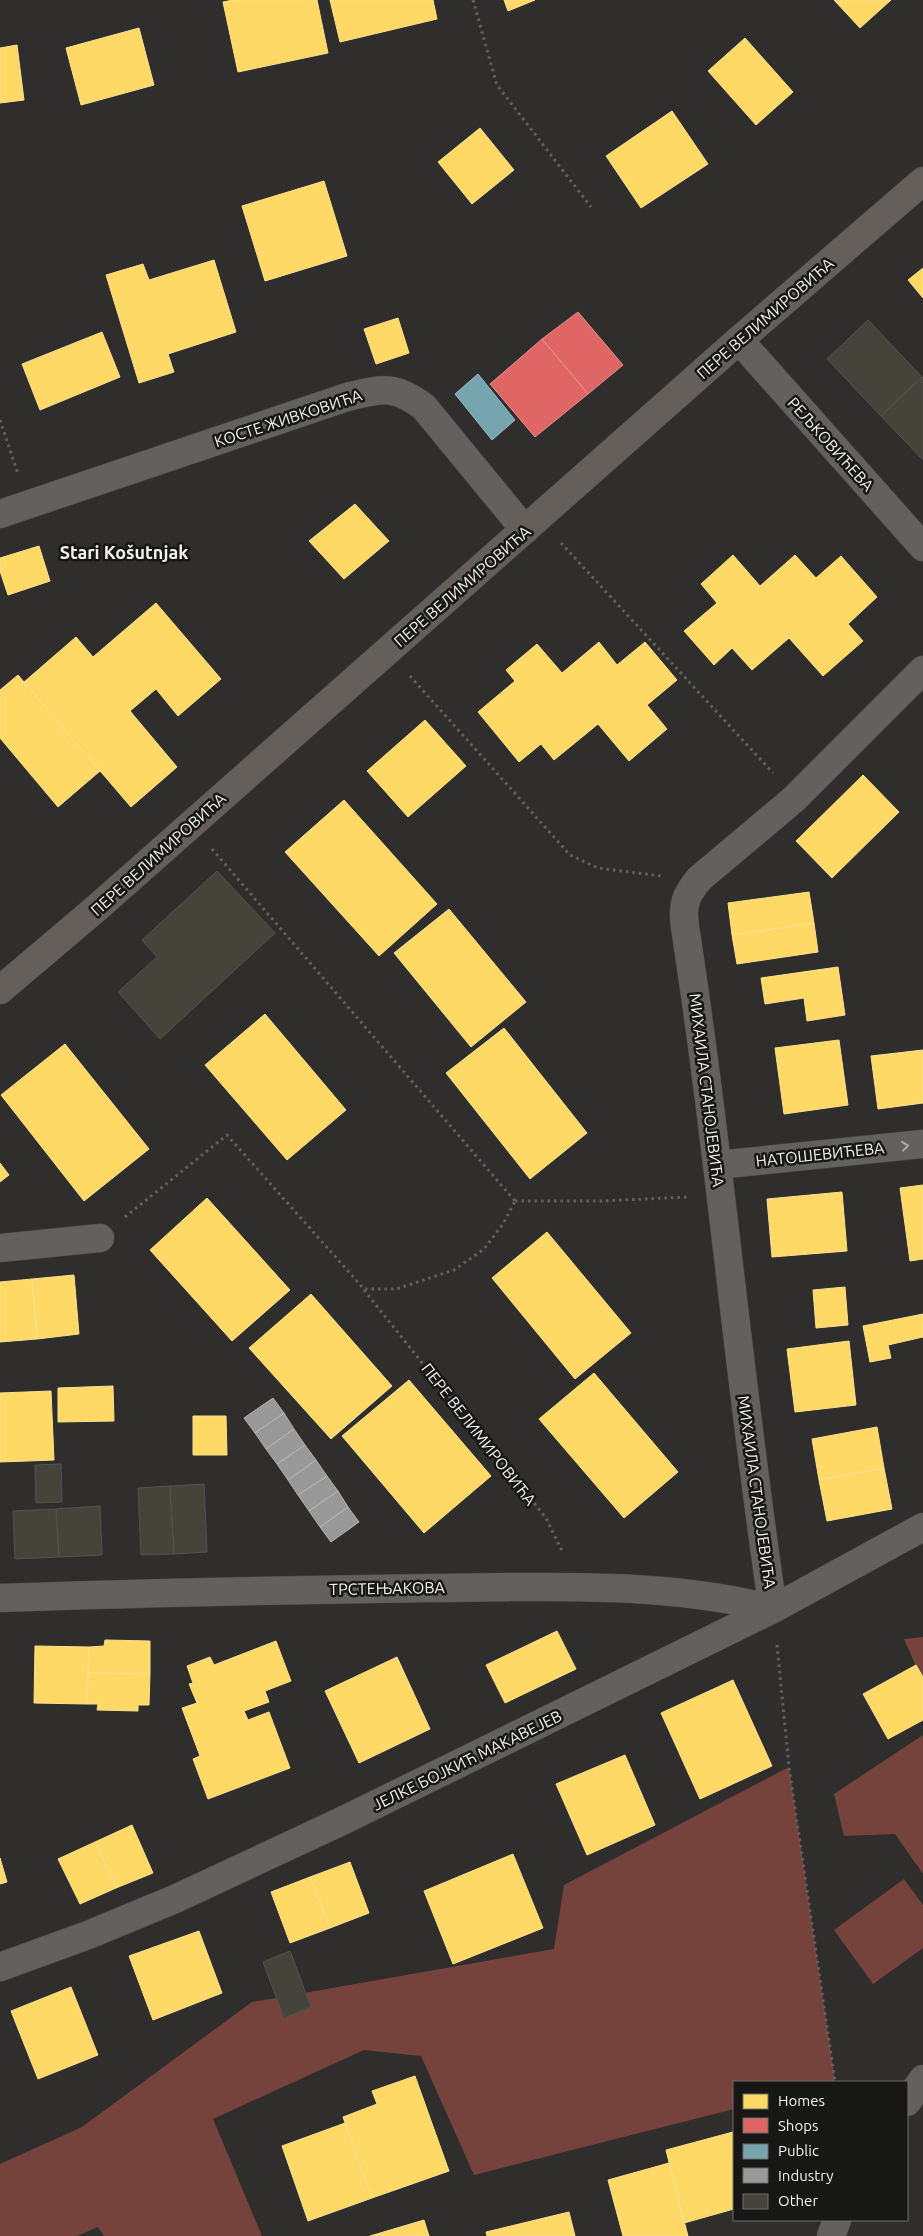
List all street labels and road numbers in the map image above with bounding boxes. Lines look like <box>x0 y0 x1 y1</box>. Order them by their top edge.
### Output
street label: ПЕРЕ ВЕЛИМИРОВИЋА <box>693 253 837 382</box>
street label: КОСТЕ ЖИВКОВИЋА <box>212 385 365 450</box>
street label: РЕЉКОВИЋЕВА <box>784 394 878 495</box>
street label: ПЕРЕ ВЕЛИМИРОВИЋА <box>390 521 534 650</box>
street label: ПЕРЕ ВЕЛИМИРОВИЋА <box>87 788 229 919</box>
street label: МИХАИЛА СТАНОЈЕВИЋА <box>686 992 728 1188</box>
street label: НАТОШЕВИЋЕВА <box>755 1138 886 1170</box>
street label: ПЕРЕ ВЕЛИМИРОВИЋА <box>418 1360 540 1509</box>
street label: МИХАИЛА СТАНОЈЕВИЋА <box>735 1394 780 1590</box>
street label: ТРСТЕЊАКОВА <box>329 1578 446 1598</box>
street label: ЈЕЛКЕ БОЈКИЋ МАКАВЕЈЕВ <box>370 1706 564 1814</box>

